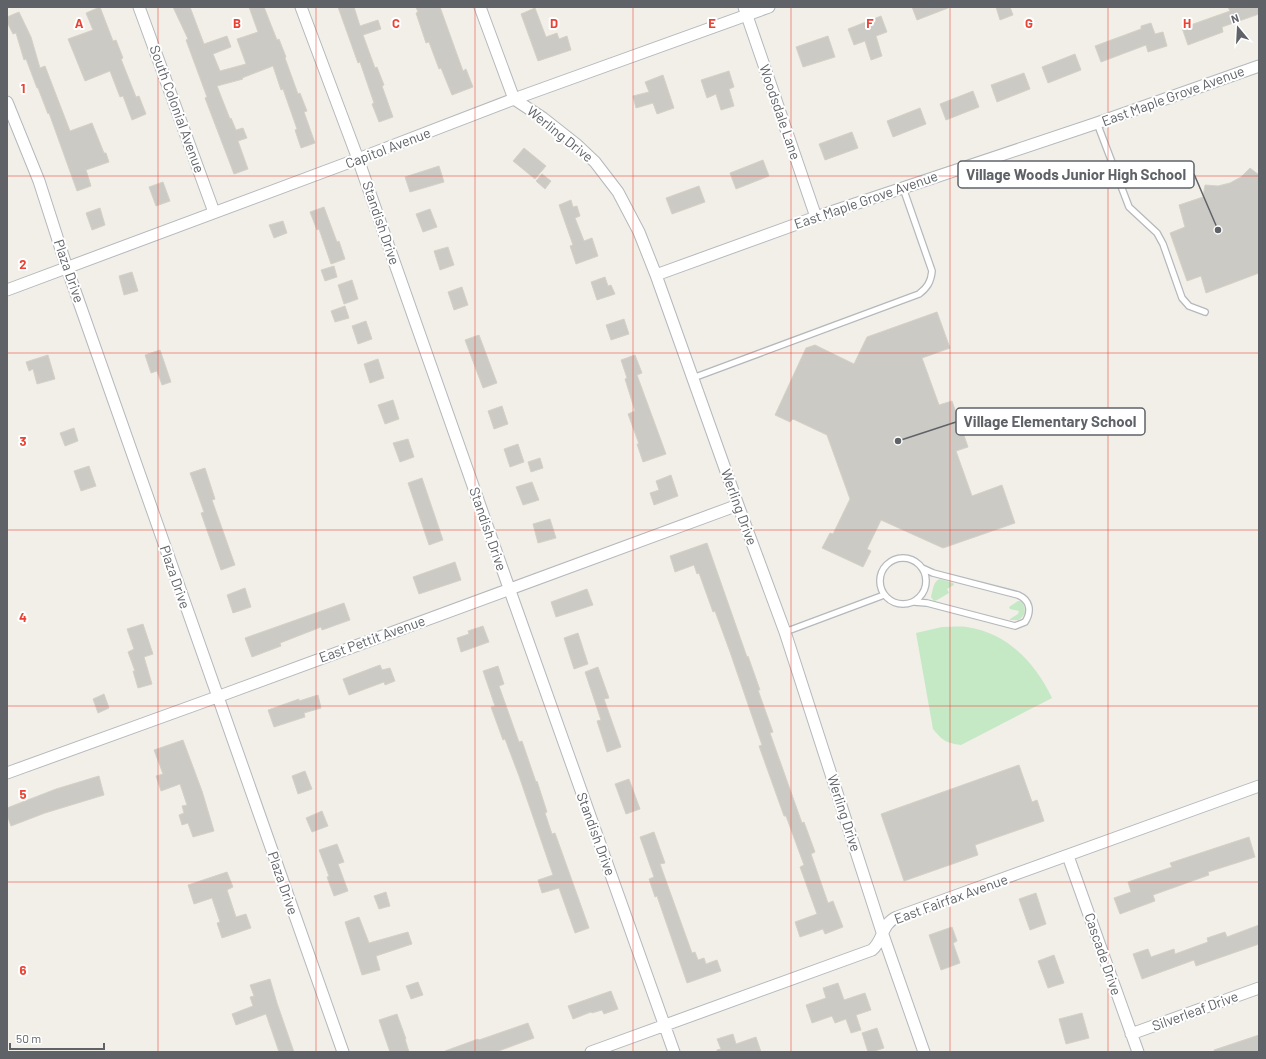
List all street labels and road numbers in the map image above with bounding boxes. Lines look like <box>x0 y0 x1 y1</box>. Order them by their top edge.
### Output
street label: South Colonial Avenue <box>146 43 208 175</box>
street label: Woodsdale Lane <box>756 62 805 162</box>
street label: East Maple Grove Avenue <box>1099 62 1247 129</box>
street label: Werling Drive <box>524 102 597 165</box>
street label: Capitol Avenue <box>343 123 433 172</box>
street label: East Maple Grove Avenue <box>792 167 940 232</box>
street label: Standish Drive <box>359 179 404 267</box>
street label: Plaza Drive <box>51 237 88 305</box>
street label: Werling Drive <box>718 466 761 547</box>
street label: Standish Drive <box>466 485 511 573</box>
street label: Plaza Drive <box>157 543 194 611</box>
street label: East Pettit Avenue <box>316 611 427 666</box>
street label: Werling Drive <box>824 772 865 854</box>
street label: Standish Drive <box>574 790 619 878</box>
street label: Plaza Drive <box>265 849 302 917</box>
street label: East Fairfax Avenue <box>892 870 1010 927</box>
street label: Cascade Drive <box>1081 910 1125 997</box>
street label: Silverleaf Drive <box>1149 987 1240 1034</box>

